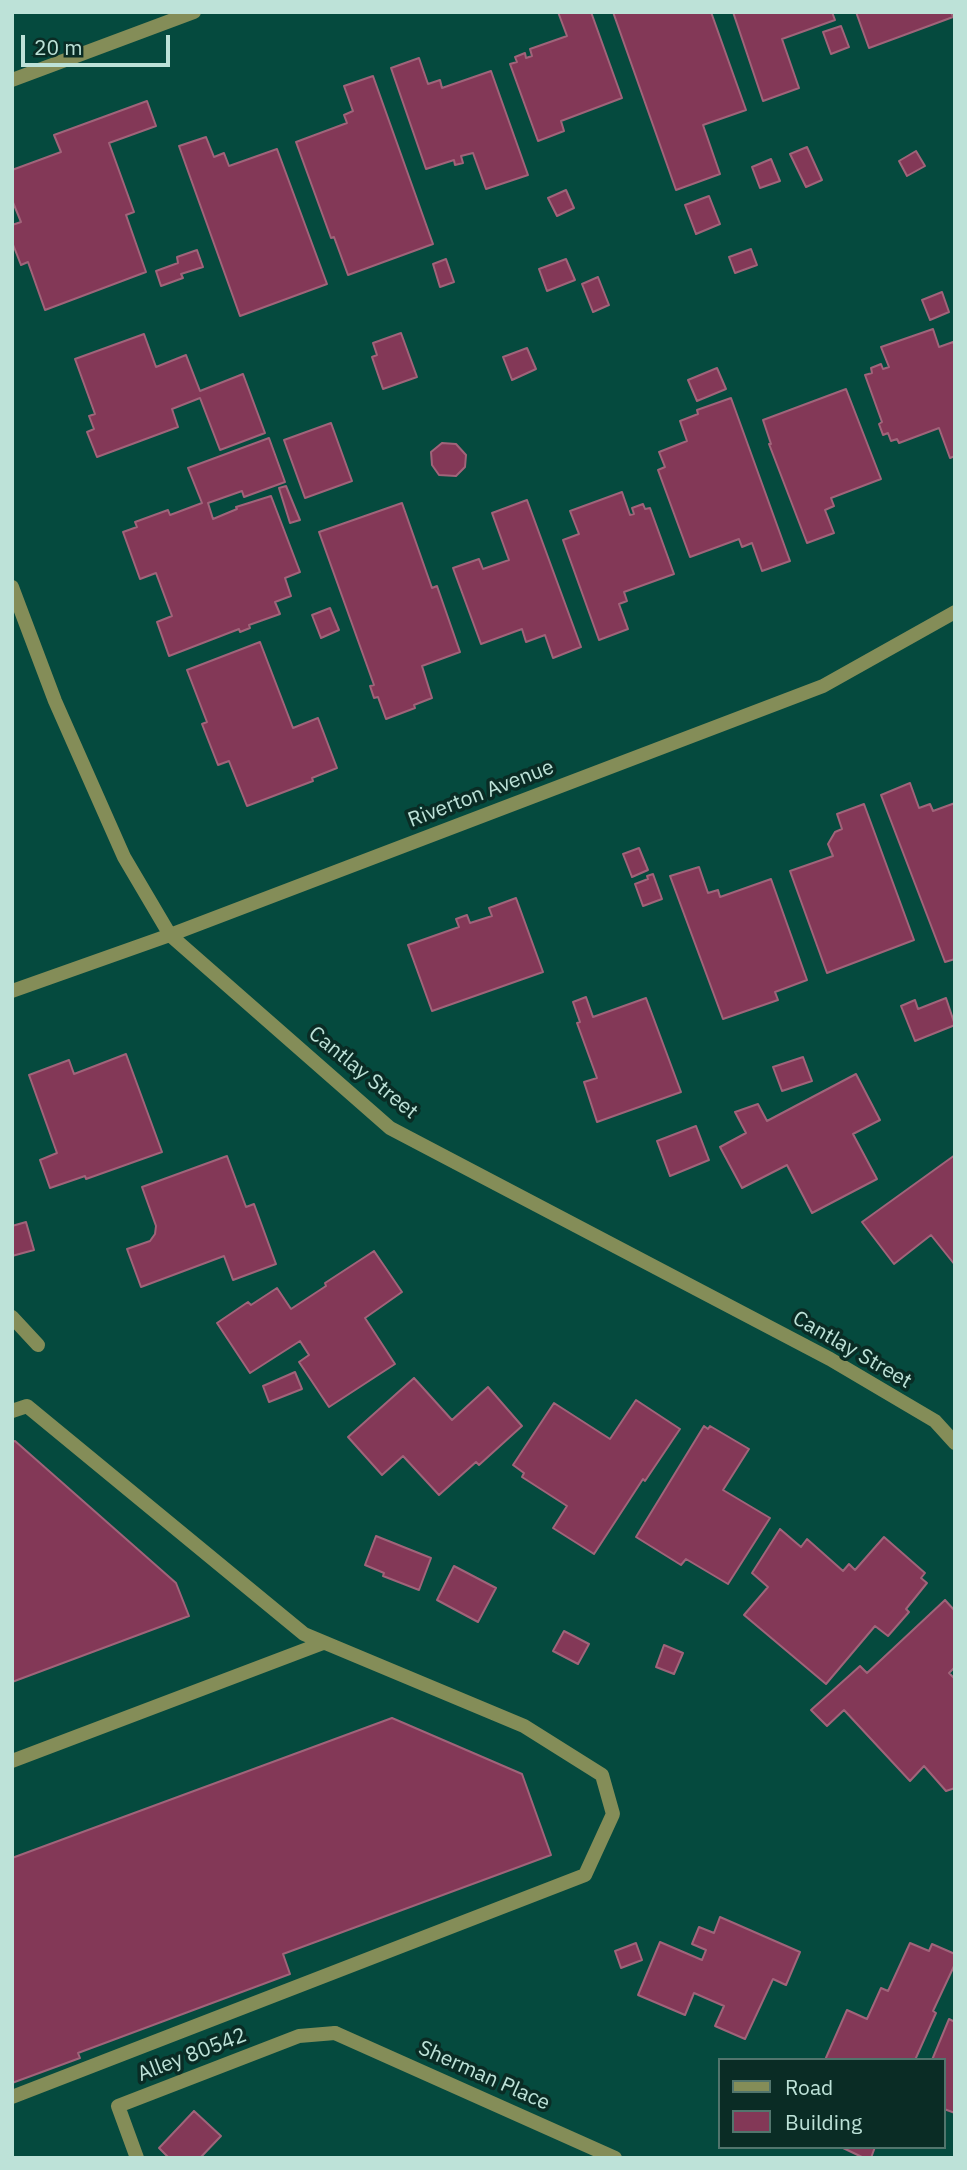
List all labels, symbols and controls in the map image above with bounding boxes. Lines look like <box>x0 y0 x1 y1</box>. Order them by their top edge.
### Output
scale bar <box>24 21 173 65</box>
text: 20 m <box>34 33 83 61</box>
street label: Riverton Avenue <box>404 755 558 833</box>
street label: Cantlay Street <box>303 1021 423 1125</box>
street label: Cantlay Street <box>788 1306 916 1394</box>
street label: Alley 80542 <box>134 2023 250 2087</box>
street label: Sherman Place <box>414 2036 554 2116</box>
legend <box>718 2058 946 2149</box>
text: Road <box>785 2073 833 2101</box>
text: Building <box>785 2108 862 2136</box>

